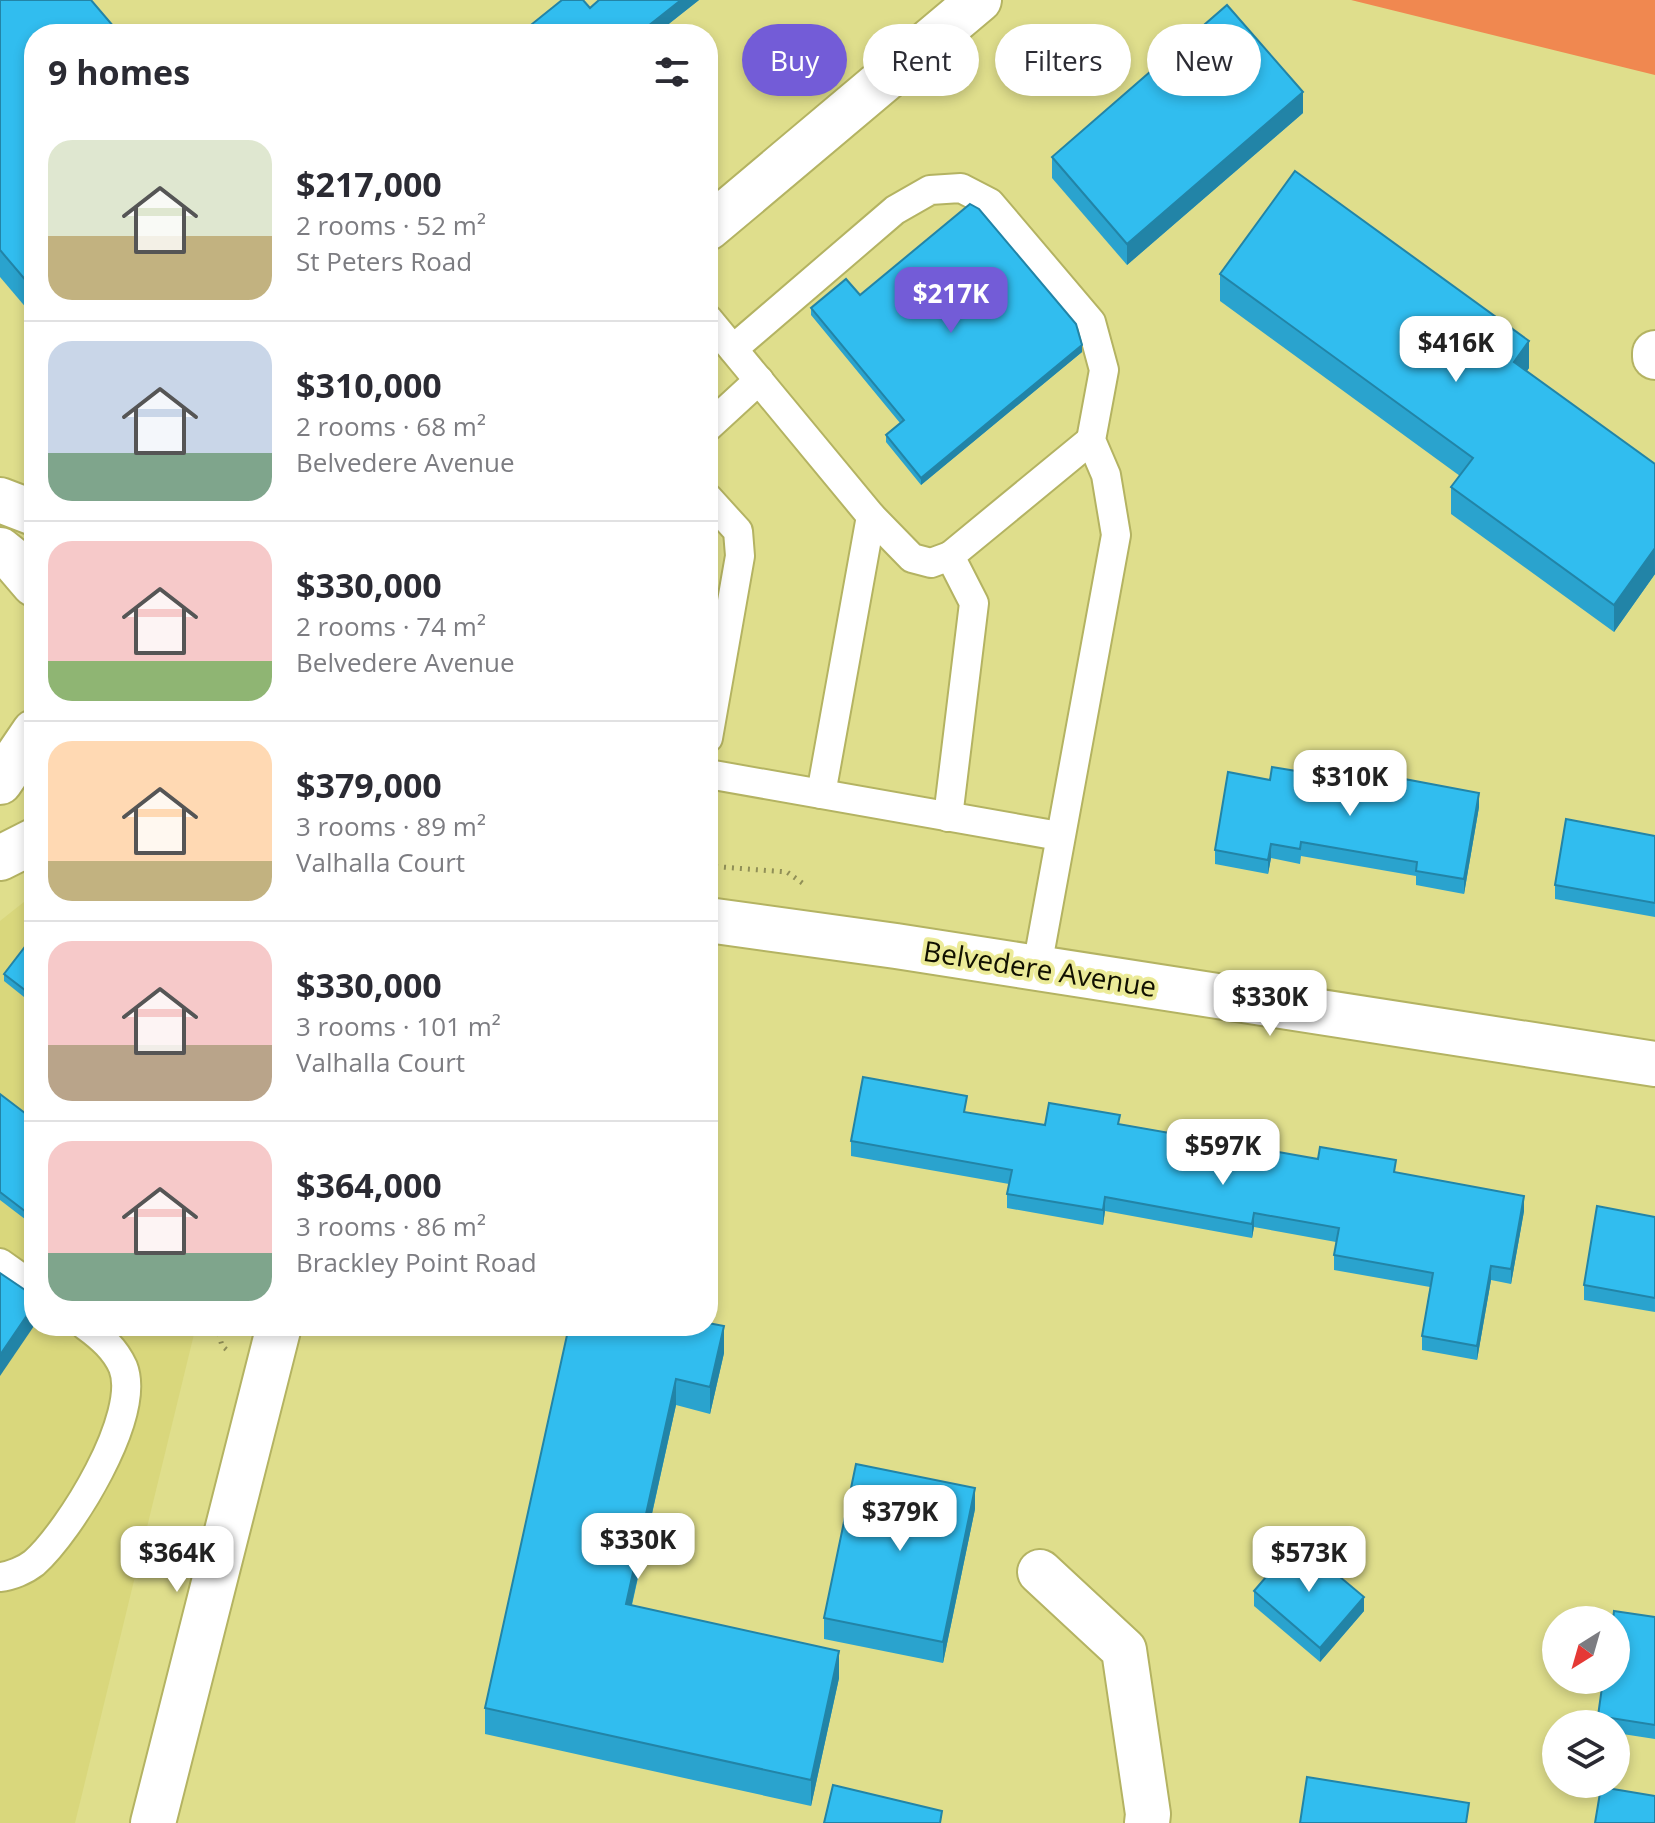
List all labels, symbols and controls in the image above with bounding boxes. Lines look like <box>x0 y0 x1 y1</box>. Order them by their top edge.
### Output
chip: Buy <box>742 24 847 96</box>
chip: Rent <box>863 24 979 96</box>
chip: Filters <box>995 24 1131 96</box>
chip: New <box>1147 24 1261 96</box>
text: 9 homes <box>48 49 190 95</box>
icon: filters <box>650 50 694 94</box>
text: $217,000 <box>296 161 442 207</box>
icon: home <box>112 172 208 268</box>
text: 2 rooms · 52 m² <box>296 207 486 243</box>
text: St Peters Road <box>296 243 472 279</box>
pin: $217K <box>895 267 1007 335</box>
text: $217K <box>913 275 989 311</box>
pin: $416K <box>1400 316 1512 384</box>
text: $416K <box>1418 324 1494 360</box>
text: $310,000 <box>296 362 442 408</box>
icon: home <box>112 373 208 469</box>
text: 2 rooms · 68 m² <box>296 408 486 444</box>
text: Belvedere Avenue <box>296 444 515 480</box>
text: $330,000 <box>296 562 442 608</box>
icon: home <box>112 573 208 669</box>
text: 2 rooms · 74 m² <box>296 608 486 644</box>
text: Belvedere Avenue <box>296 644 515 680</box>
pin: $310K <box>1294 750 1406 818</box>
text: $310K <box>1312 758 1388 794</box>
text: $379,000 <box>296 762 442 808</box>
icon: home <box>112 773 208 869</box>
text: 3 rooms · 89 m² <box>296 808 486 844</box>
text: Valhalla Court <box>296 844 465 880</box>
street label: Belvedere Avenue <box>921 931 1159 1005</box>
text: $330,000 <box>296 962 442 1008</box>
pin: $330K <box>1214 970 1326 1038</box>
icon: home <box>112 973 208 1069</box>
text: $330K <box>1232 978 1308 1014</box>
text: 3 rooms · 101 m² <box>296 1008 501 1044</box>
text: Valhalla Court <box>296 1044 465 1080</box>
pin: $597K <box>1167 1119 1279 1187</box>
text: $597K <box>1185 1127 1261 1163</box>
text: $364,000 <box>296 1162 442 1208</box>
icon: home <box>112 1173 208 1269</box>
text: 3 rooms · 86 m² <box>296 1208 486 1244</box>
text: Brackley Point Road <box>296 1244 537 1280</box>
pin: $379K <box>844 1485 956 1553</box>
text: $379K <box>862 1493 938 1529</box>
pin: $330K <box>582 1513 694 1581</box>
text: $330K <box>600 1521 676 1557</box>
pin: $364K <box>121 1526 233 1594</box>
pin: $573K <box>1253 1526 1365 1594</box>
text: $364K <box>139 1534 215 1570</box>
text: $573K <box>1271 1534 1347 1570</box>
north arrow <box>1542 1606 1630 1694</box>
map controls <box>1542 1606 1630 1798</box>
button: layers <box>1542 1710 1630 1798</box>

